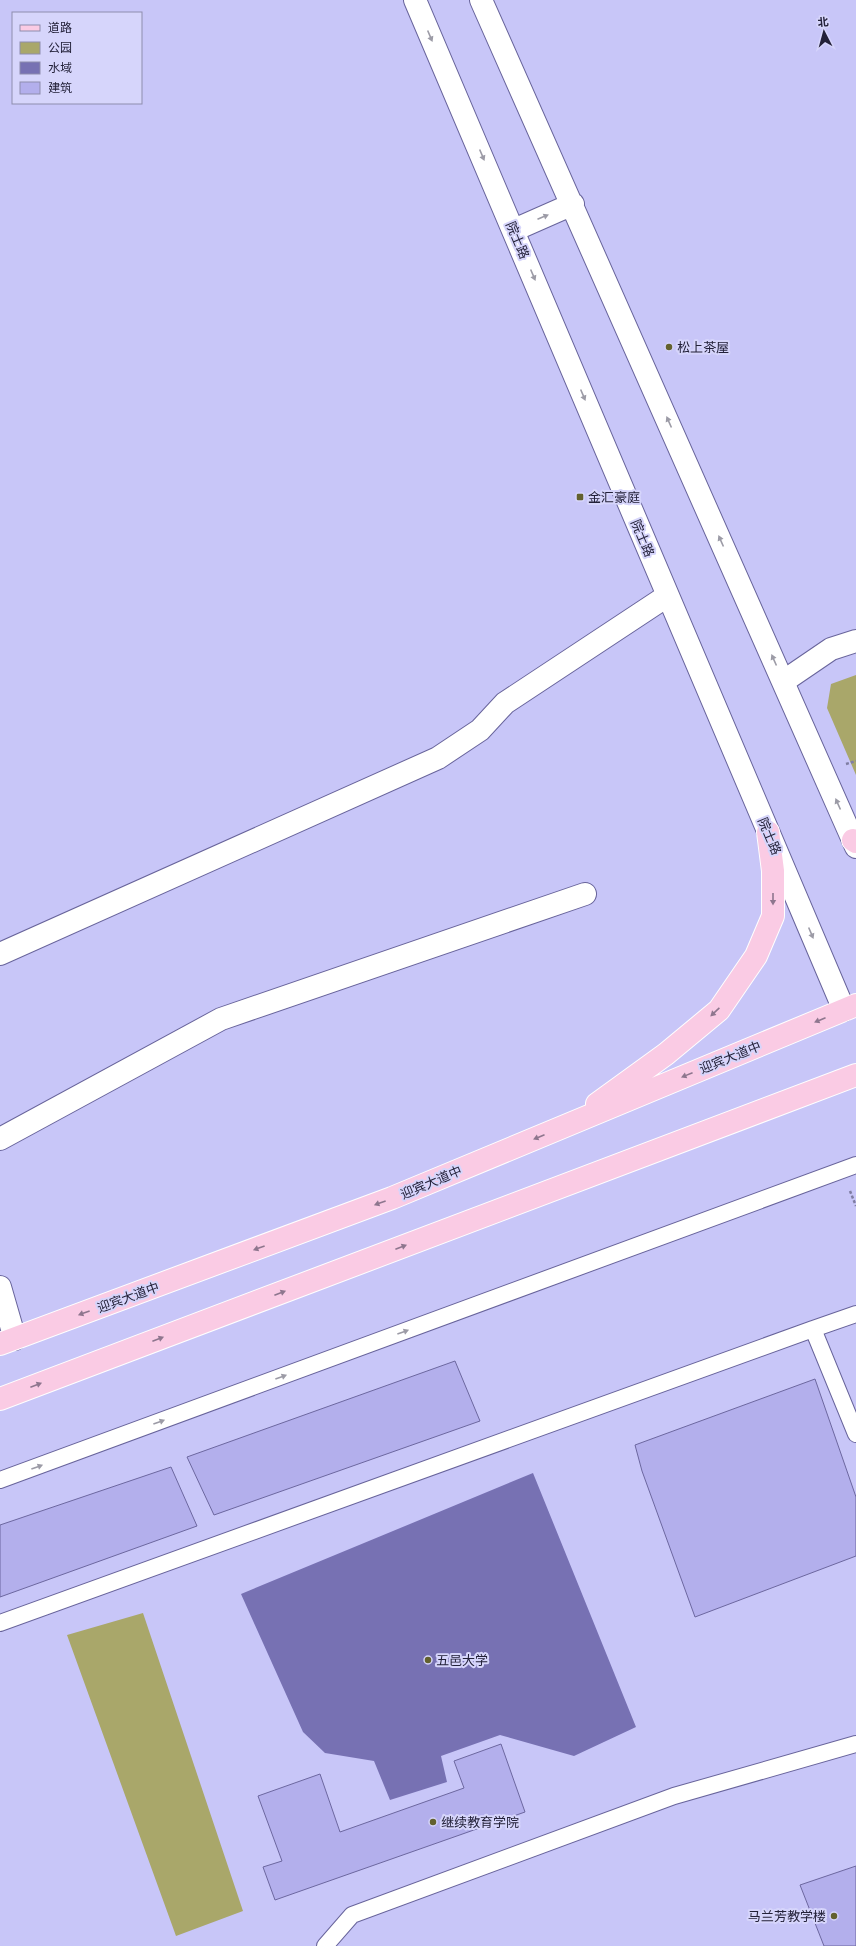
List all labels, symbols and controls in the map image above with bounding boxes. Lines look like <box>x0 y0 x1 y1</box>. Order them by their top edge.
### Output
legend <box>12 12 142 104</box>
north arrow <box>804 12 844 52</box>
text: 北 <box>817 16 829 30</box>
text: 道路 <box>48 21 72 35</box>
one-way arrow <box>427 30 433 41</box>
text: 公园 <box>48 41 72 55</box>
text: 水域 <box>48 61 72 75</box>
text: 建筑 <box>48 81 72 95</box>
one-way arrow <box>479 150 485 162</box>
one-way arrow <box>538 214 549 220</box>
street label: 院士路 <box>503 219 532 261</box>
one-way arrow <box>530 269 536 281</box>
place label: 松上茶屋 <box>677 340 729 355</box>
marker: 松上茶屋 <box>664 342 674 352</box>
one-way arrow <box>580 389 586 401</box>
one-way arrow <box>666 416 672 427</box>
place label: 金汇豪庭 <box>588 490 640 505</box>
marker: 金汇豪庭 <box>575 492 585 502</box>
street label: 院士路 <box>628 517 657 559</box>
one-way arrow <box>718 534 724 546</box>
one-way arrow <box>771 654 777 665</box>
one-way arrow <box>834 798 840 810</box>
street label: 院士路 <box>755 815 784 857</box>
one-way arrow <box>770 893 776 906</box>
one-way arrow <box>808 927 814 938</box>
one-way arrow <box>710 1007 720 1017</box>
one-way arrow <box>814 1017 825 1023</box>
street label: 迎宾大道中 <box>697 1038 763 1077</box>
one-way arrow <box>681 1072 692 1078</box>
one-way arrow <box>534 1134 545 1140</box>
street label: 迎宾大道中 <box>398 1163 464 1202</box>
one-way arrow <box>374 1200 386 1206</box>
one-way arrow <box>396 1244 408 1250</box>
one-way arrow <box>252 1246 264 1252</box>
street label: 迎宾大道中 <box>95 1279 161 1316</box>
one-way arrow <box>274 1290 286 1296</box>
one-way arrow <box>78 1311 90 1317</box>
one-way arrow <box>397 1328 409 1334</box>
one-way arrow <box>153 1336 165 1342</box>
one-way arrow <box>275 1373 287 1379</box>
one-way arrow <box>31 1382 43 1388</box>
one-way arrow <box>153 1418 165 1424</box>
one-way arrow <box>31 1463 43 1469</box>
place label: 五邑大学 <box>436 1653 488 1668</box>
marker: 五邑大学 <box>423 1655 433 1665</box>
place label: 继续教育学院 <box>441 1815 519 1830</box>
marker: 继续教育学院 <box>428 1817 438 1827</box>
place label: 马兰芳教学楼 <box>748 1909 826 1924</box>
marker: 马兰芳教学楼 <box>829 1911 839 1921</box>

